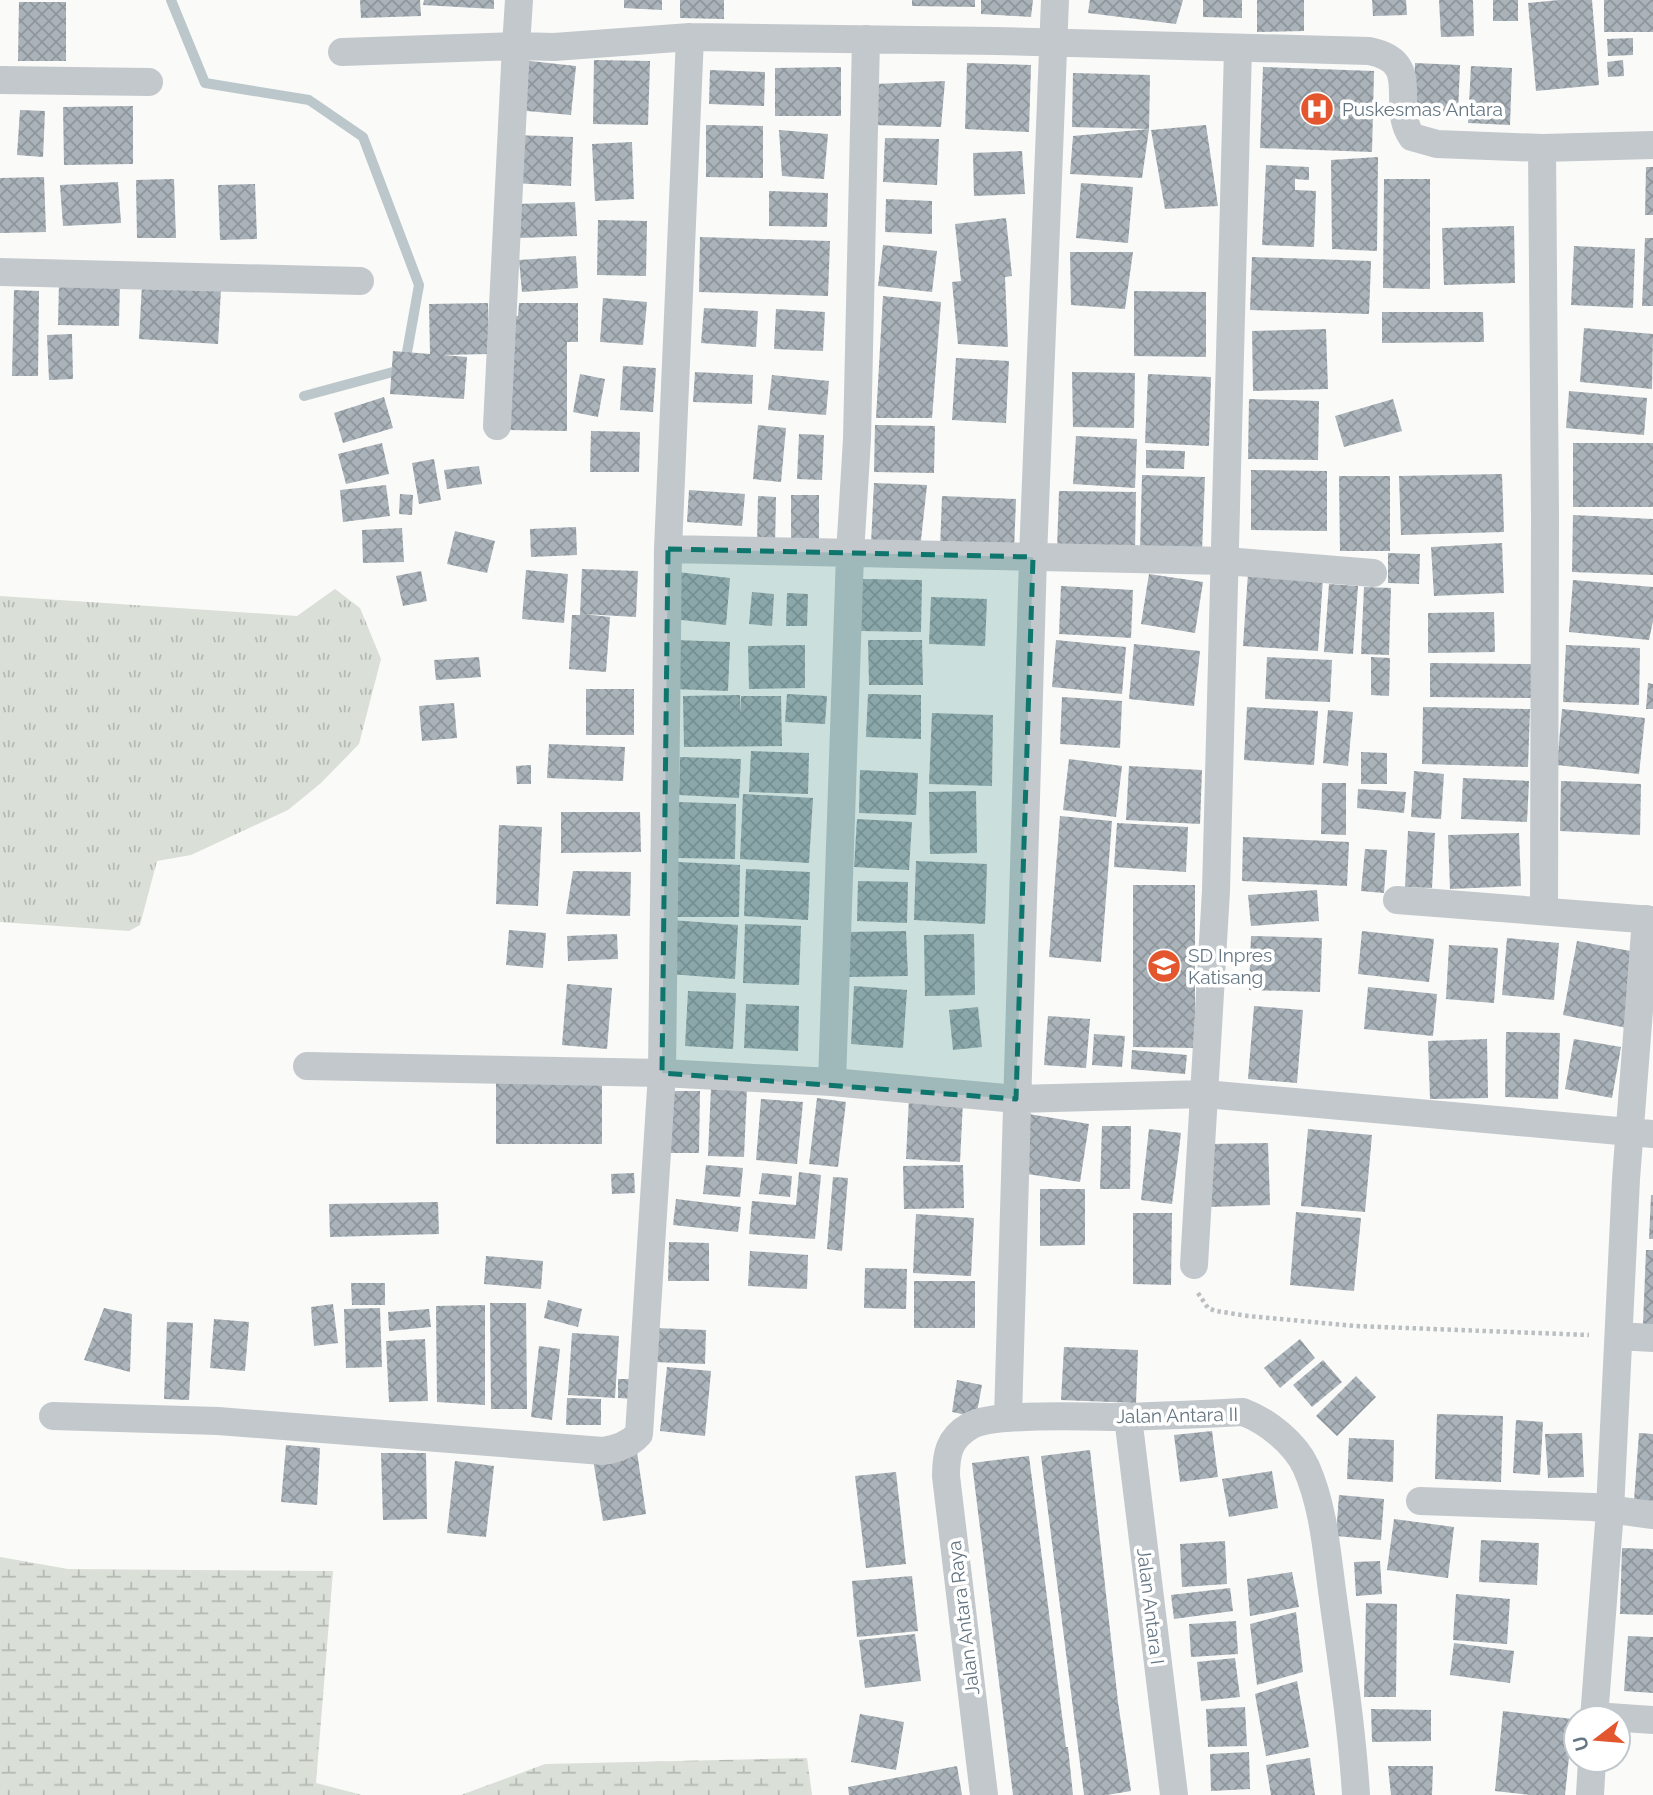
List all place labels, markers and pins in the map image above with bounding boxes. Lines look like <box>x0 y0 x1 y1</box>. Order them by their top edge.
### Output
hospital icon: Puskesmas Antara <box>1298 90 1336 128</box>
place label: Puskesmas Antara <box>1342 98 1503 120</box>
place label: SD Inpres Katisang <box>1188 944 1272 988</box>
school or university icon: SD Inpres Katisang <box>1145 947 1183 985</box>

